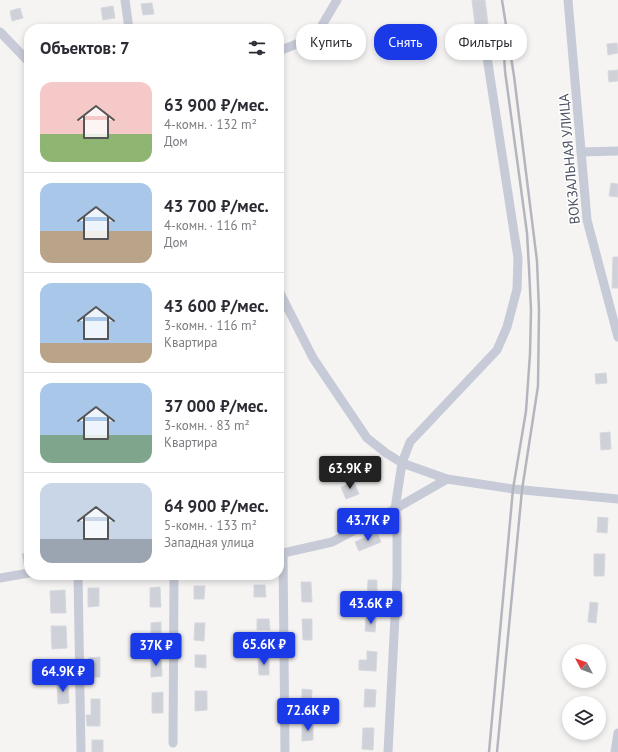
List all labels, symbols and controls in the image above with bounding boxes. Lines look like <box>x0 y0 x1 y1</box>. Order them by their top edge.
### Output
chip: Купить <box>296 24 366 60</box>
chip: Снять <box>374 24 437 60</box>
chip: Фильтры <box>445 24 527 60</box>
text: Объектов: 7 <box>40 37 130 59</box>
icon: filters <box>246 37 268 59</box>
street label: ВОКЗАЛЬНАЯ УЛИЦА <box>554 92 584 225</box>
text: 63 900 ₽/мес. <box>164 94 269 116</box>
icon: home <box>72 98 120 146</box>
text: 4-комн. · 132 m² <box>164 116 257 133</box>
text: Дом <box>164 133 188 150</box>
text: 43 700 ₽/мес. <box>164 195 269 217</box>
icon: home <box>72 199 120 247</box>
text: 4-комн. · 116 m² <box>164 217 257 234</box>
text: Дом <box>164 234 188 251</box>
text: 43 600 ₽/мес. <box>164 295 269 317</box>
icon: home <box>72 299 120 347</box>
text: 3-комн. · 116 m² <box>164 317 257 334</box>
text: Квартира <box>164 334 217 351</box>
text: 37 000 ₽/мес. <box>164 395 268 417</box>
icon: home <box>72 399 120 447</box>
text: 3-комн. · 83 m² <box>164 417 250 434</box>
text: Квартира <box>164 434 217 451</box>
pin: 63.9K ₽ <box>313 456 387 490</box>
text: 63.9K ₽ <box>328 460 372 477</box>
text: 64 900 ₽/мес. <box>164 495 269 517</box>
icon: home <box>72 499 120 547</box>
pin: 43.7K ₽ <box>331 508 405 542</box>
text: 43.7K ₽ <box>346 512 390 529</box>
text: 5-комн. · 133 m² <box>164 517 257 534</box>
text: Западная улица <box>164 534 254 551</box>
pin: 43.6K ₽ <box>334 591 408 625</box>
text: 43.6K ₽ <box>349 595 393 612</box>
pin: 65.6K ₽ <box>227 632 301 666</box>
pin: 37K ₽ <box>128 633 184 667</box>
text: 65.6K ₽ <box>242 636 286 653</box>
text: 37K ₽ <box>139 637 173 654</box>
north arrow <box>562 644 606 688</box>
map controls <box>562 644 606 740</box>
pin: 64.9K ₽ <box>26 659 100 693</box>
text: 64.9K ₽ <box>41 663 85 680</box>
button: layers <box>562 696 606 740</box>
pin: 72.6K ₽ <box>271 698 345 732</box>
text: 72.6K ₽ <box>286 702 330 719</box>

